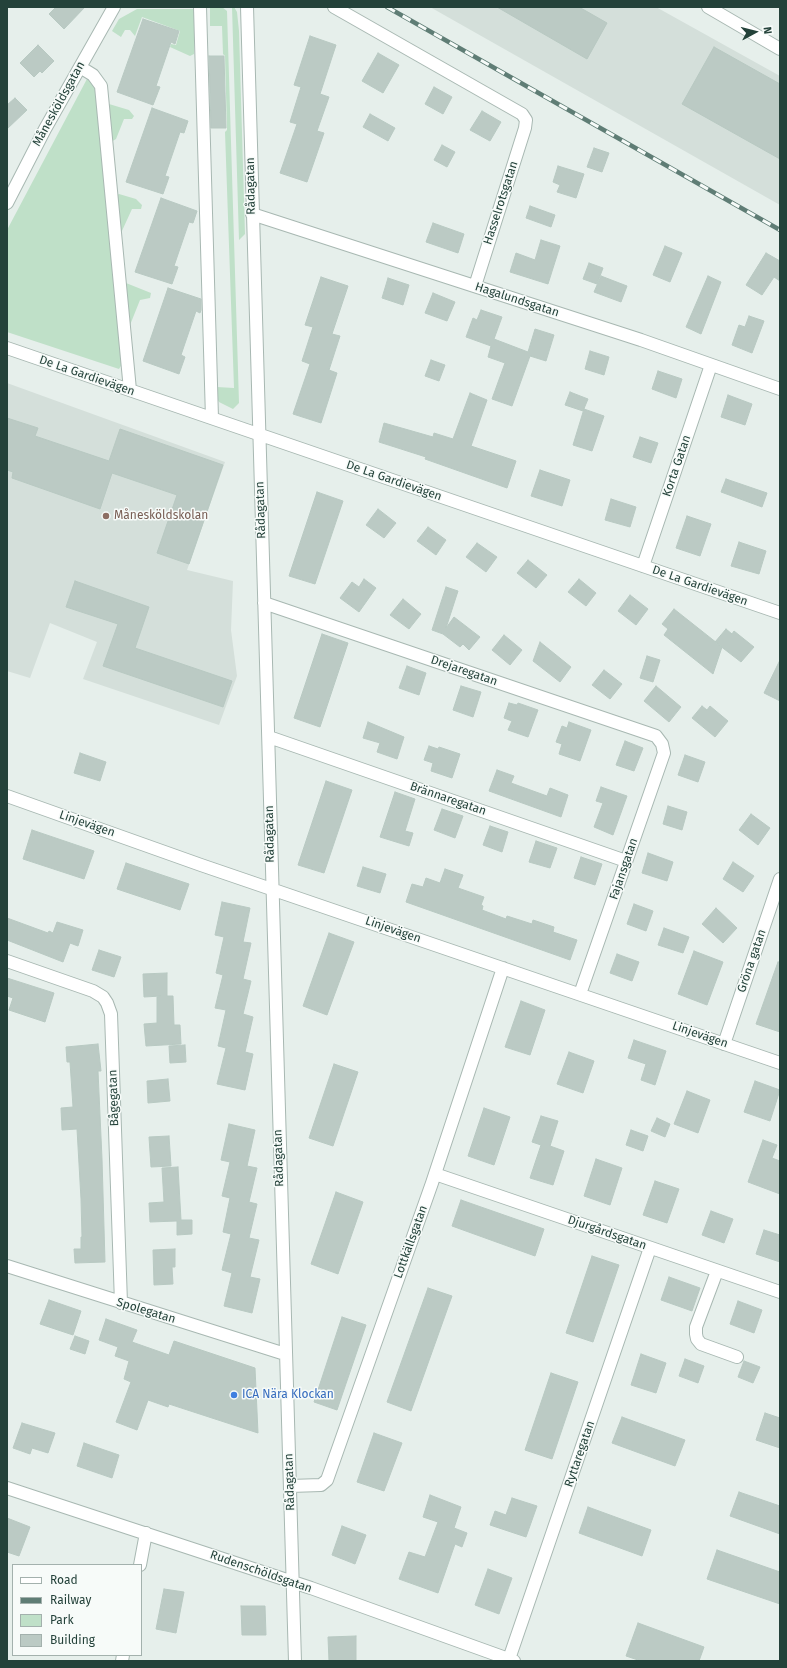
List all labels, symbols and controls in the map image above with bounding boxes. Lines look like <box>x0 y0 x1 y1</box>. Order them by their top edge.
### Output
north arrow <box>735 12 775 52</box>
text: N <box>761 26 774 35</box>
street label: Månesköldsgatan <box>30 59 88 149</box>
street label: Rådagatan <box>243 157 259 215</box>
street label: Hasselrotsgatan <box>481 159 521 247</box>
street label: Hagalundsgatan <box>473 280 561 320</box>
street label: De La Gardievägen <box>37 353 137 399</box>
street label: Korta Gatan <box>660 433 694 499</box>
street label: De La Gardievägen <box>344 458 444 504</box>
street label: Rådagatan <box>253 481 269 539</box>
place label: Månesköldskolan <box>114 509 208 523</box>
marker: Månesköldskolan <box>101 511 111 521</box>
street label: De La Gardievägen <box>650 563 750 609</box>
street label: Drejaregatan <box>429 653 499 689</box>
street label: Brännaregatan <box>408 779 488 819</box>
street label: Rådagatan <box>262 805 278 863</box>
street label: Linjevägen <box>57 808 117 840</box>
street label: Fajansgatan <box>607 836 641 902</box>
street label: Linjevägen <box>363 914 423 946</box>
street label: Gröna gatan <box>734 927 770 995</box>
street label: Linjevägen <box>670 1019 730 1051</box>
street label: Bågegatan <box>106 1069 122 1127</box>
street label: Rådagatan <box>271 1129 287 1187</box>
street label: Lottkällsgatan <box>391 1203 431 1281</box>
street label: Djurgårdsgatan <box>566 1213 648 1253</box>
street label: Spolegatan <box>115 1295 177 1327</box>
place label: ICA Nära Klockan <box>242 1388 334 1402</box>
marker: ICA Nära Klockan <box>229 1390 239 1400</box>
street label: Ryttaregatan <box>562 1419 598 1489</box>
street label: Rådagatan <box>282 1453 298 1511</box>
street label: Rudenschöldsgatan <box>208 1548 314 1596</box>
legend <box>12 1564 142 1656</box>
text: Road <box>50 1573 78 1587</box>
text: Railway <box>50 1593 91 1607</box>
text: Park <box>50 1613 74 1627</box>
text: Building <box>50 1633 95 1647</box>

